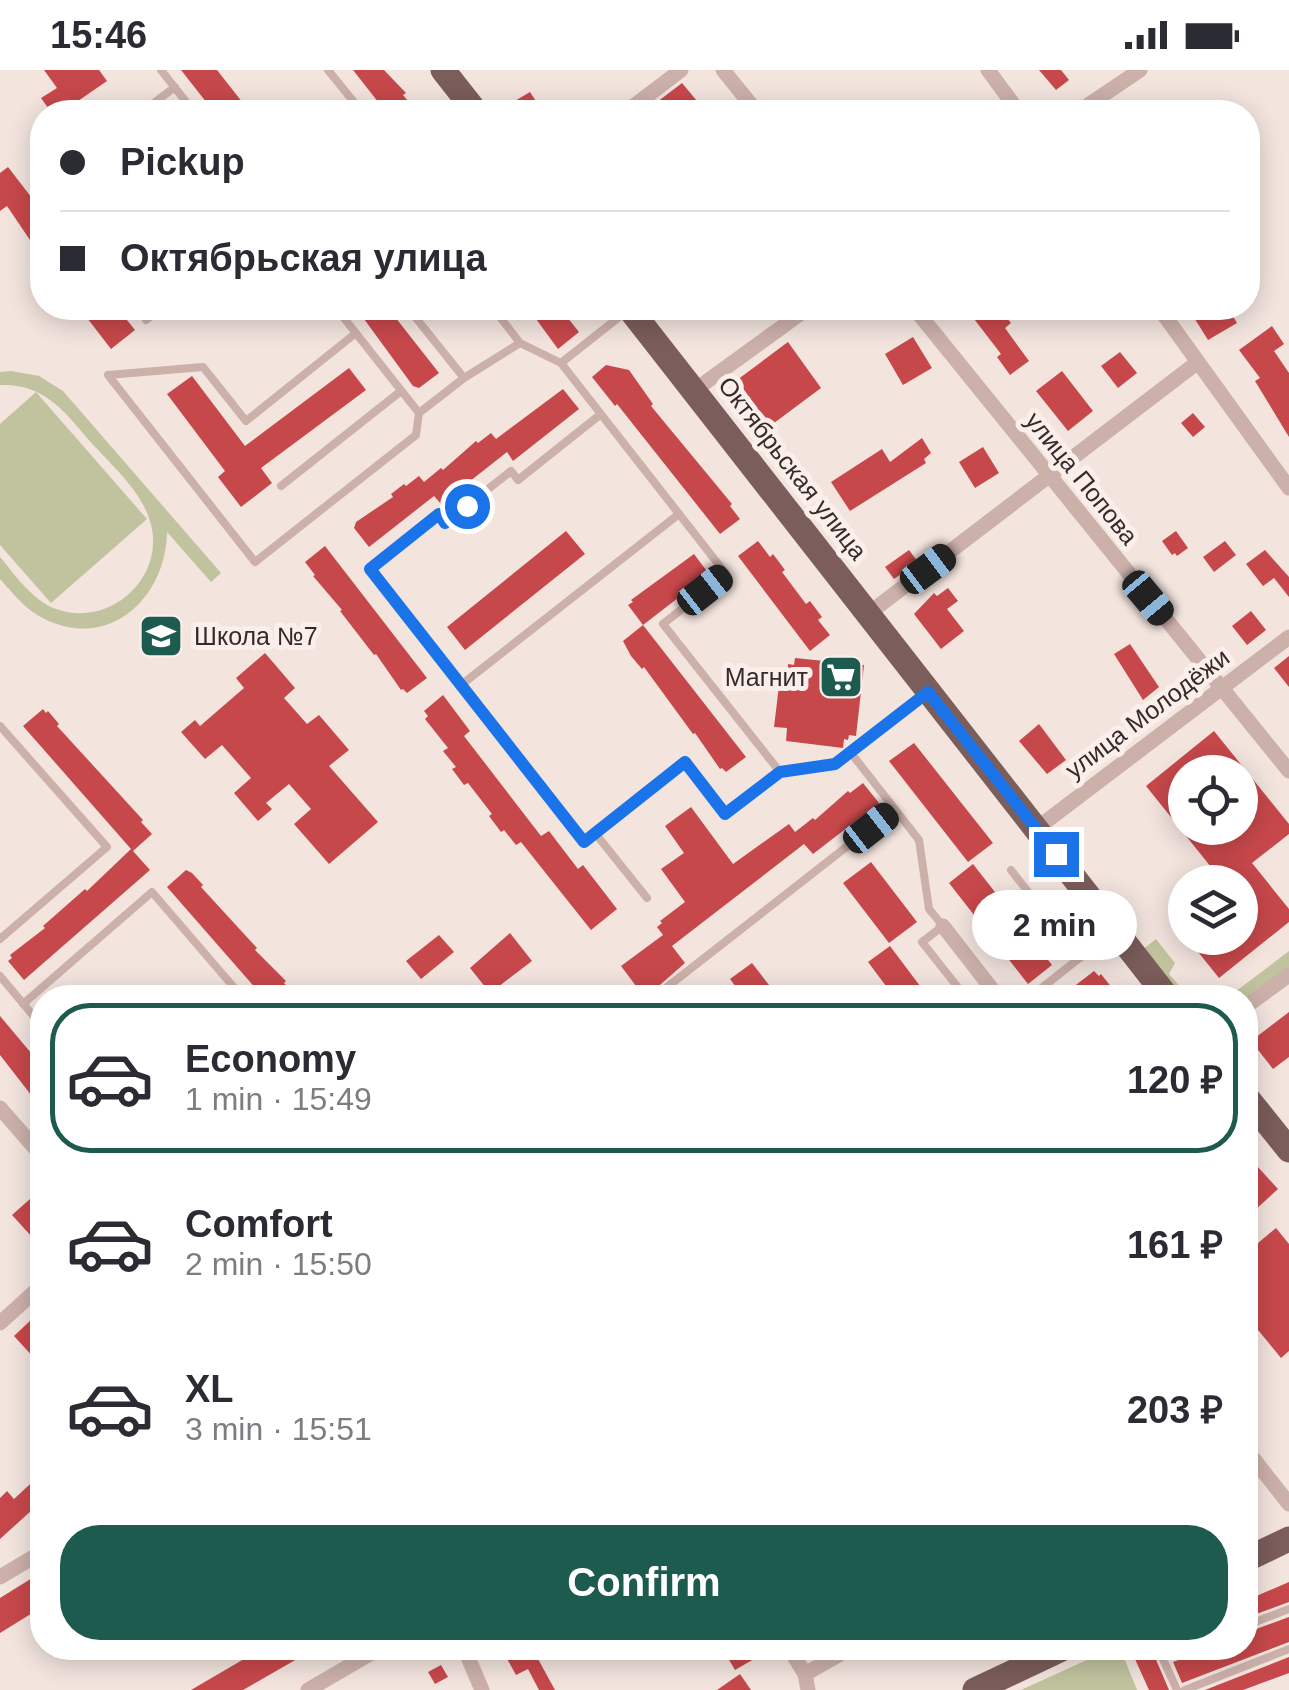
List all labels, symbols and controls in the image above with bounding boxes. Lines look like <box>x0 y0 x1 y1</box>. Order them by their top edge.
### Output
text: 15:46 <box>50 14 147 56</box>
text: Pickup <box>120 141 245 183</box>
text: Октябрьская улица <box>120 237 487 279</box>
street label: Октябрьская улица <box>713 371 873 565</box>
street label: улица Попова <box>1020 406 1144 550</box>
route start <box>445 484 490 529</box>
car <box>895 539 961 599</box>
car <box>672 560 738 620</box>
car <box>1117 565 1179 631</box>
school or university icon: Школа №7 <box>138 613 184 659</box>
place label: Школа №7 <box>194 622 318 650</box>
street label: улица Молодёжи <box>1060 642 1234 784</box>
supermarket icon: Магнит <box>818 654 864 700</box>
place label: Магнит <box>725 663 809 691</box>
map controls <box>1168 755 1258 955</box>
button: locate <box>1168 755 1258 845</box>
car <box>838 798 904 858</box>
route end <box>1034 832 1079 877</box>
button: layers <box>1168 865 1258 955</box>
callout: 2 min <box>974 889 1138 959</box>
text: 2 min <box>1013 907 1096 943</box>
icon: car <box>65 1033 155 1123</box>
text: Economy <box>185 1038 356 1080</box>
text: 120 ₽ <box>1127 1059 1223 1101</box>
text: 1 min · 15:49 <box>185 1081 372 1117</box>
icon: car <box>65 1198 155 1288</box>
text: Comfort <box>185 1203 333 1245</box>
text: 161 ₽ <box>1127 1224 1223 1266</box>
text: 2 min · 15:50 <box>185 1246 372 1282</box>
icon: car <box>65 1363 155 1453</box>
text: XL <box>185 1368 234 1410</box>
text: 203 ₽ <box>1127 1389 1223 1431</box>
text: 3 min · 15:51 <box>185 1411 372 1447</box>
button: Confirm <box>60 1525 1228 1640</box>

